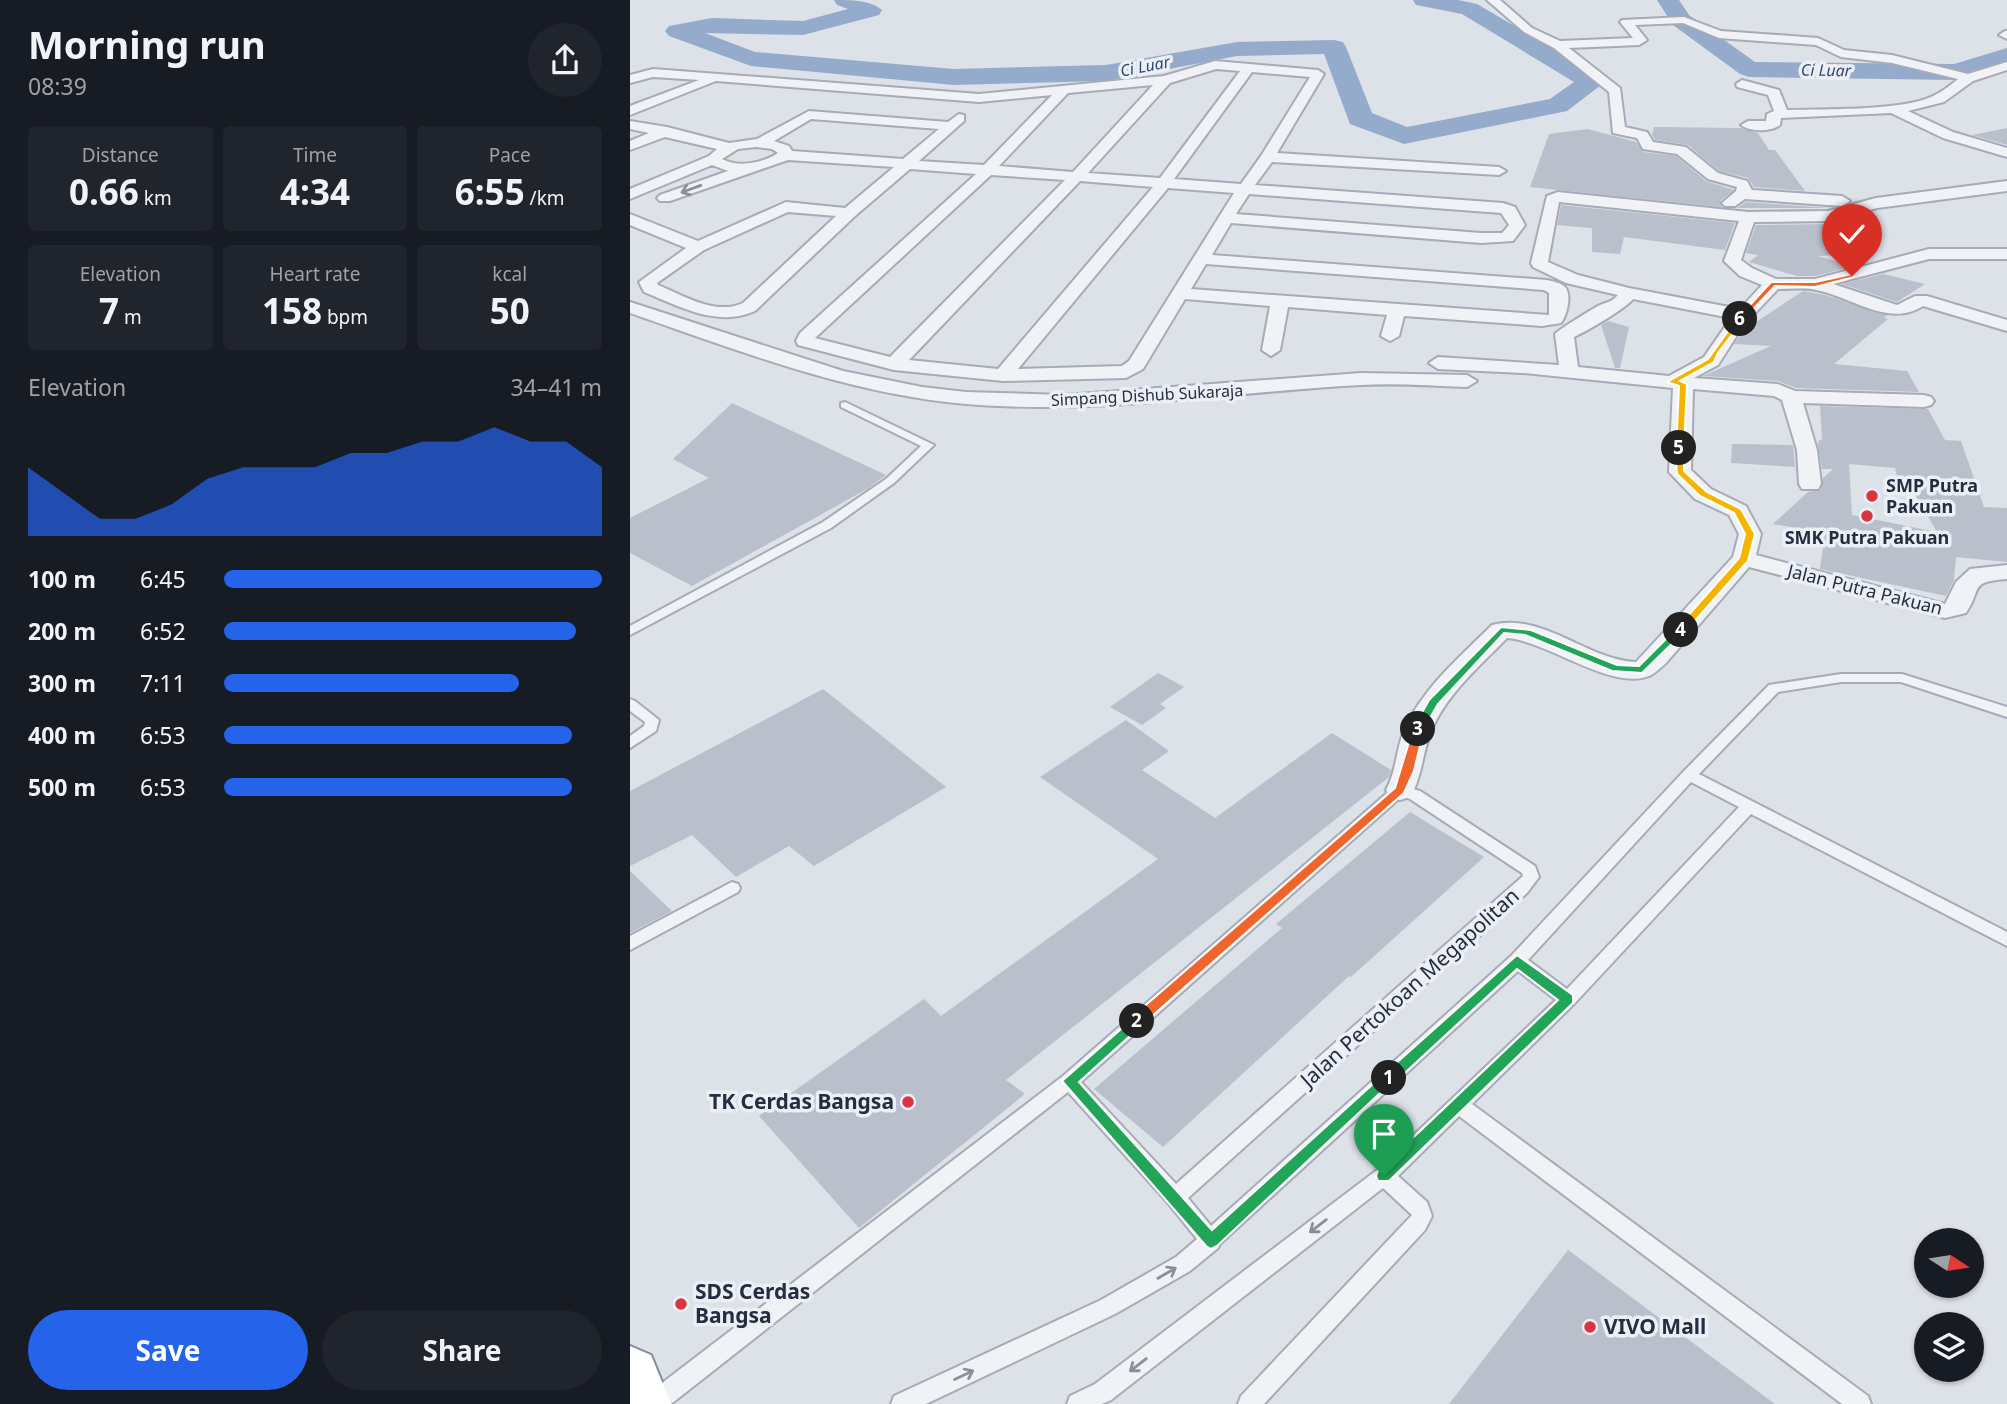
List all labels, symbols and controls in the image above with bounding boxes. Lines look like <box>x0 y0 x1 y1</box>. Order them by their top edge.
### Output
text: Morning run <box>28 18 266 70</box>
button: share <box>528 23 602 97</box>
water label: Ci Luar <box>1118 50 1172 82</box>
water label: Ci Luar <box>1801 59 1852 81</box>
text: 08:39 <box>28 70 87 102</box>
text: Distance <box>82 142 159 168</box>
text: Time <box>293 142 337 168</box>
text: Pace <box>489 142 531 168</box>
text: 0.66 <box>69 168 139 215</box>
text: 4:34 <box>280 168 350 215</box>
text: 6:55 <box>455 168 525 215</box>
one-way arrow <box>680 183 702 196</box>
text: km <box>139 185 172 211</box>
text: /km <box>525 185 565 211</box>
pin <box>1822 204 1882 276</box>
icon: check <box>1833 215 1871 253</box>
text: Elevation <box>80 261 161 287</box>
text: Heart rate <box>270 261 360 287</box>
text: kcal <box>492 261 527 287</box>
text: 7 <box>99 287 119 334</box>
text: 158 <box>262 287 322 334</box>
text: 50 <box>490 287 530 334</box>
pin: 6 <box>1722 302 1758 336</box>
text: m <box>119 304 142 330</box>
text: bpm <box>322 304 368 330</box>
text: 6 <box>1734 305 1745 331</box>
text: Elevation <box>28 371 126 403</box>
text: 34–41 m <box>510 371 602 403</box>
street label: Simpang Dishub Sukaraja <box>1050 379 1244 411</box>
pin: 5 <box>1662 430 1696 466</box>
text: 5 <box>1673 434 1684 460</box>
place label: SMP Putra Pakuan <box>1886 473 1978 518</box>
marker: SMP Putra Pakuan <box>1864 488 1880 504</box>
marker: SMK Putra Pakuan <box>1859 508 1875 524</box>
place label: SMK Putra Pakuan <box>1785 525 1949 549</box>
street label: Jalan Putra Pakuan <box>1783 558 1945 620</box>
text: 100 m <box>28 563 96 595</box>
text: 6:45 <box>140 563 186 595</box>
pin: 4 <box>1664 612 1698 648</box>
text: 200 m <box>28 615 96 647</box>
text: 6:52 <box>140 615 186 647</box>
text: 4 <box>1675 616 1686 642</box>
text: 300 m <box>28 667 96 699</box>
text: 7:11 <box>140 667 186 699</box>
pin: 3 <box>1400 712 1436 746</box>
text: 3 <box>1412 715 1423 741</box>
text: 400 m <box>28 719 96 751</box>
text: 6:53 <box>140 719 186 751</box>
text: 500 m <box>28 771 96 803</box>
text: 6:53 <box>140 771 186 803</box>
street label: Jalan Pertokoan Megapolitan <box>1293 881 1525 1094</box>
pin: 2 <box>1120 1004 1154 1038</box>
text: 2 <box>1131 1007 1142 1033</box>
pin: 1 <box>1372 1060 1406 1096</box>
text: 1 <box>1383 1064 1394 1090</box>
place label: TK Cerdas Bangsa <box>709 1087 894 1115</box>
marker: TK Cerdas Bangsa <box>900 1094 916 1110</box>
pin <box>1354 1104 1414 1176</box>
icon: arrive <box>1365 1115 1403 1153</box>
one-way arrow <box>1309 1219 1328 1234</box>
north arrow <box>1914 1228 1984 1298</box>
map controls <box>1914 1228 1984 1382</box>
one-way arrow <box>1157 1266 1177 1280</box>
place label: SDS Cerdas Bangsa <box>695 1277 810 1329</box>
marker: SDS Cerdas Bangsa <box>673 1296 689 1312</box>
button: Save <box>28 1310 308 1390</box>
button: Share <box>322 1310 602 1390</box>
place label: VIVO Mall <box>1604 1312 1706 1340</box>
button: layers <box>1914 1312 1984 1382</box>
marker: VIVO Mall <box>1582 1319 1598 1335</box>
one-way arrow <box>1129 1358 1148 1373</box>
one-way arrow <box>953 1368 974 1381</box>

